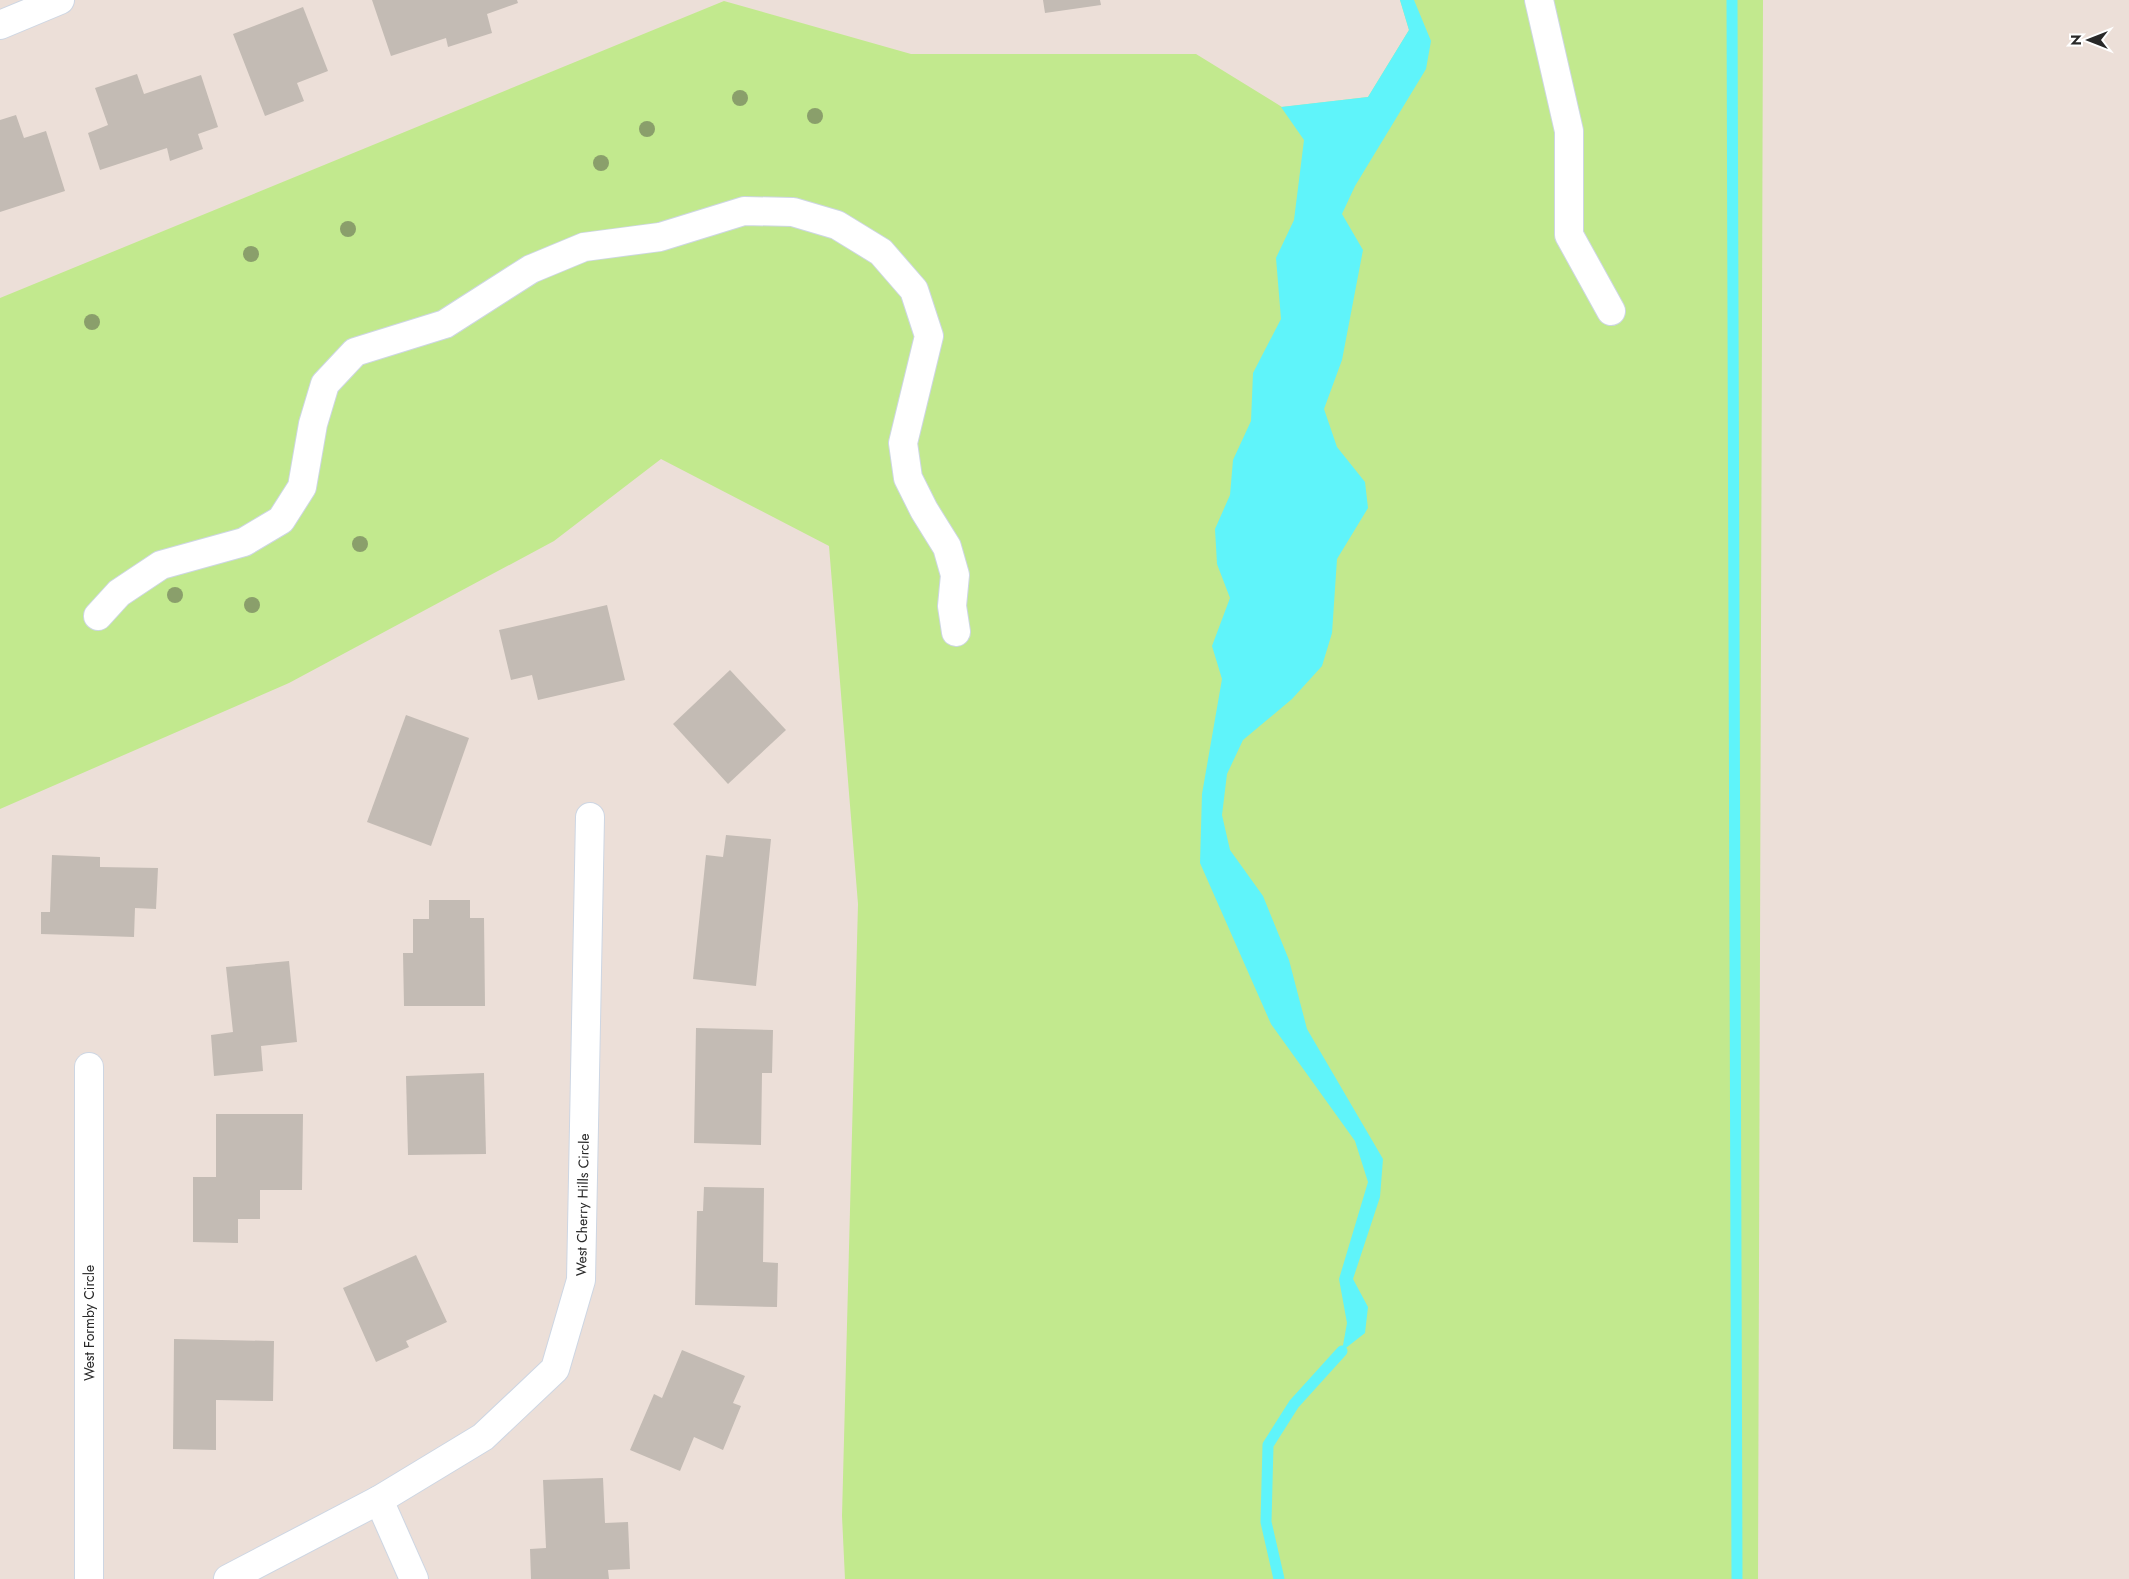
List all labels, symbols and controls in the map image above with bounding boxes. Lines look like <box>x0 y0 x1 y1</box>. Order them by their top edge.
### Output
north arrow <box>2064 15 2114 65</box>
text: N <box>2066 34 2086 46</box>
street label: West Cherry Hills Circle <box>571 1133 594 1276</box>
street label: West Formby Circle <box>79 1265 99 1381</box>

